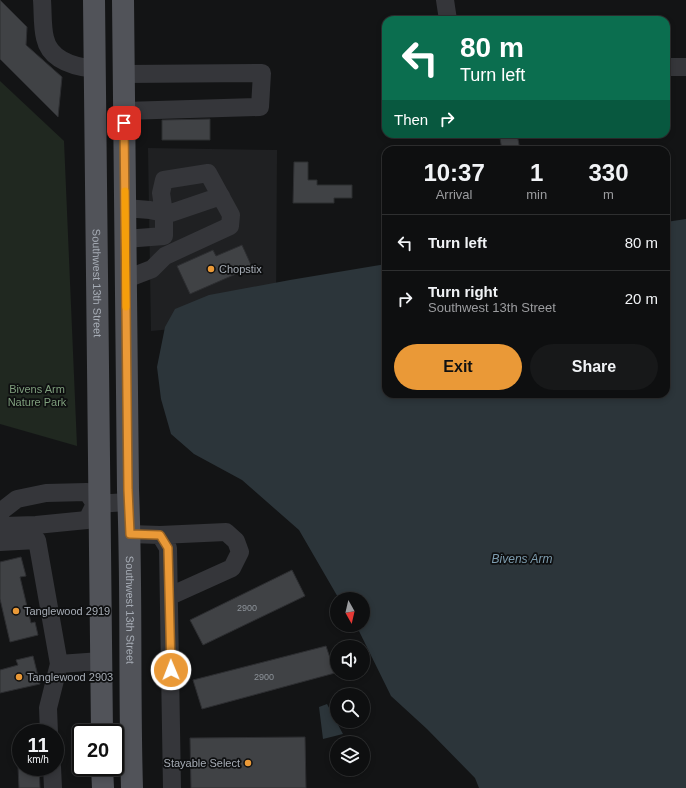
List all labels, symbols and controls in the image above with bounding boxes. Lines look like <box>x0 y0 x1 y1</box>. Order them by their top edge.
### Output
icon: left <box>394 32 446 84</box>
text: 80 m <box>460 32 524 63</box>
text: Turn left <box>460 65 525 85</box>
pin <box>107 106 141 140</box>
icon: right <box>436 108 458 130</box>
text: Then <box>394 111 428 128</box>
icon: arrive <box>113 112 135 134</box>
text: 10:37 <box>423 159 485 186</box>
text: 1 <box>530 159 543 186</box>
text: 330 <box>589 159 629 186</box>
text: Arrival <box>436 187 473 202</box>
text: min <box>526 187 547 202</box>
text: m <box>603 187 614 202</box>
street label: Southwest 13th Street <box>90 229 104 337</box>
icon: left <box>394 232 416 254</box>
text: Turn left <box>428 234 487 251</box>
text: 80 m <box>625 234 658 251</box>
place label: Chopstix <box>219 263 262 275</box>
marker: Chopstix <box>206 264 216 274</box>
text: Turn right <box>428 283 498 300</box>
icon: right <box>394 288 416 310</box>
text: 20 m <box>625 290 658 307</box>
text: Southwest 13th Street <box>428 300 556 315</box>
button: Exit <box>394 344 522 390</box>
button: Share <box>530 344 658 390</box>
park label: Bivens Arm Nature Park <box>8 383 67 408</box>
water label: Bivens Arm <box>492 552 552 566</box>
street label: Southwest 13th Street <box>124 556 136 664</box>
north arrow <box>330 592 370 632</box>
map controls <box>330 592 370 776</box>
house number: 2900 <box>237 603 257 613</box>
place label: Tanglewood 2919 <box>24 605 110 617</box>
marker: Tanglewood 2919 <box>11 606 21 616</box>
button: sound <box>330 640 370 680</box>
position arrow <box>150 649 192 691</box>
place label: Tanglewood 2903 <box>27 671 113 683</box>
marker: Tanglewood 2903 <box>14 672 24 682</box>
house number: 2900 <box>254 672 274 682</box>
button: search <box>330 688 370 728</box>
speed limit sign: 20 <box>72 724 124 776</box>
text: 11 <box>27 734 49 756</box>
button: layers <box>330 736 370 776</box>
text: km/h <box>27 754 49 765</box>
place label: Stayable Select <box>164 757 240 769</box>
marker: Stayable Select <box>243 758 253 768</box>

